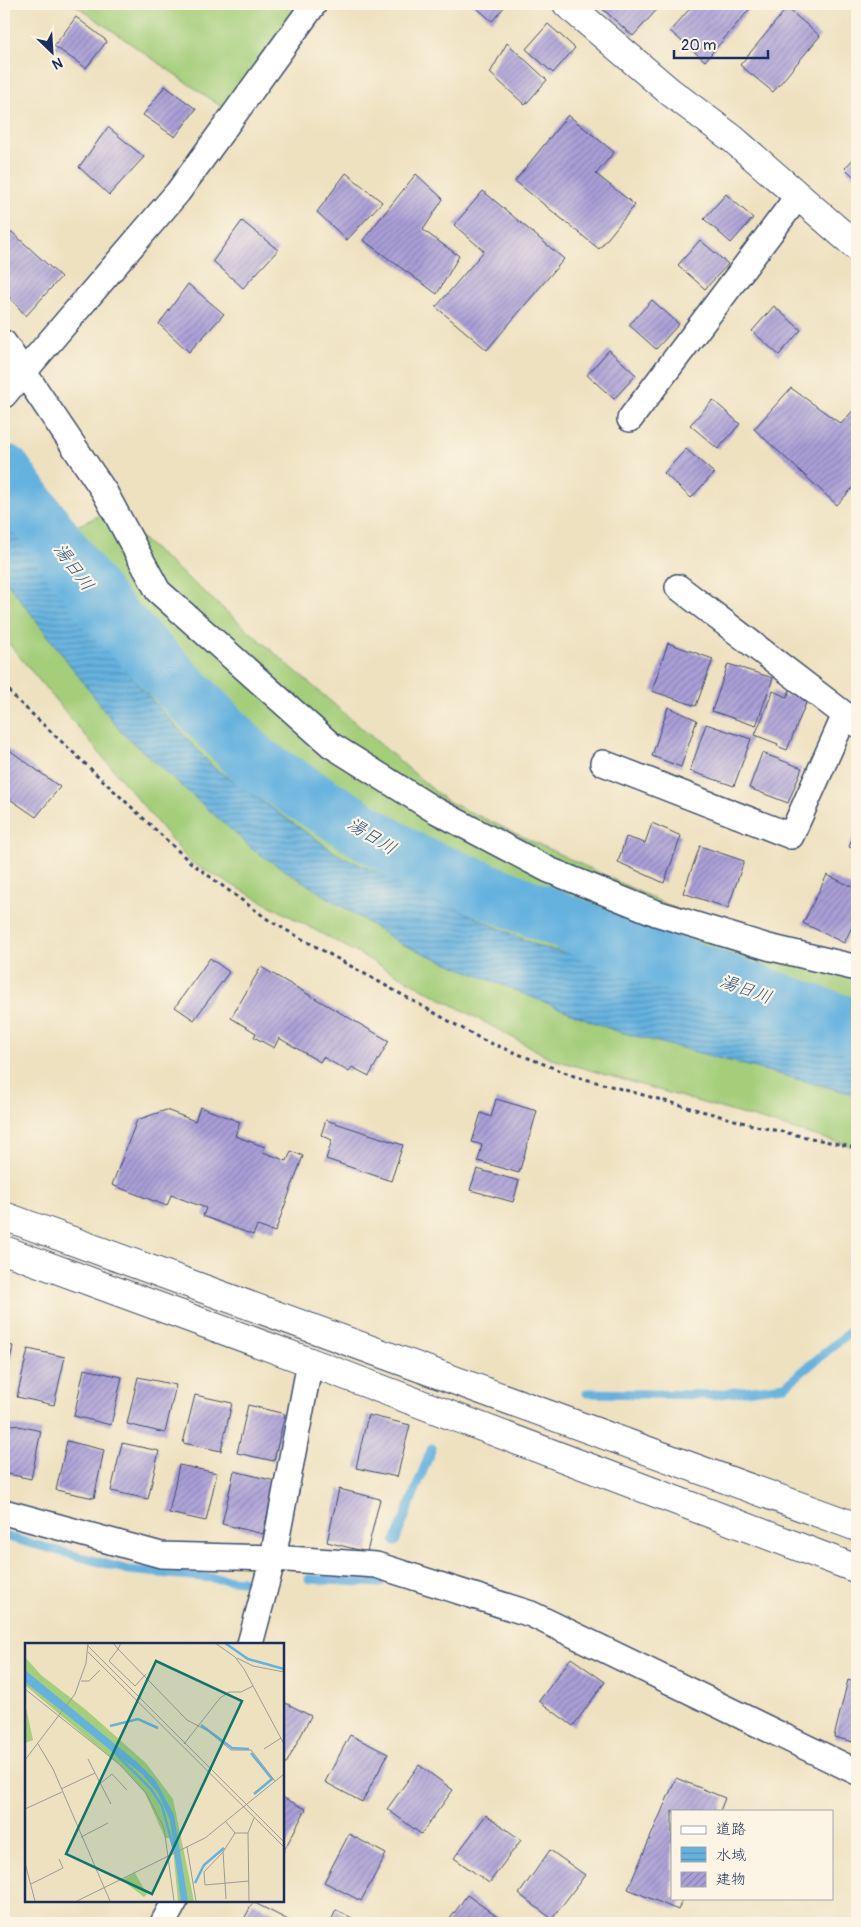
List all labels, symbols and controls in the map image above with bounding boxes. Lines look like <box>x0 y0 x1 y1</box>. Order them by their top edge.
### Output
north arrow <box>28 28 78 78</box>
scale bar <box>674 28 767 60</box>
text: 20 m <box>681 36 716 55</box>
text: N <box>49 54 65 73</box>
water label: 湯日川 <box>48 539 99 596</box>
water label: 湯日川 <box>343 812 401 860</box>
water label: 湯日川 <box>717 969 775 1010</box>
inset map <box>25 1643 284 1902</box>
legend <box>671 1810 834 1900</box>
text: 道路 <box>716 1820 746 1839</box>
text: 水域 <box>716 1846 746 1865</box>
text: 建物 <box>716 1870 746 1889</box>

